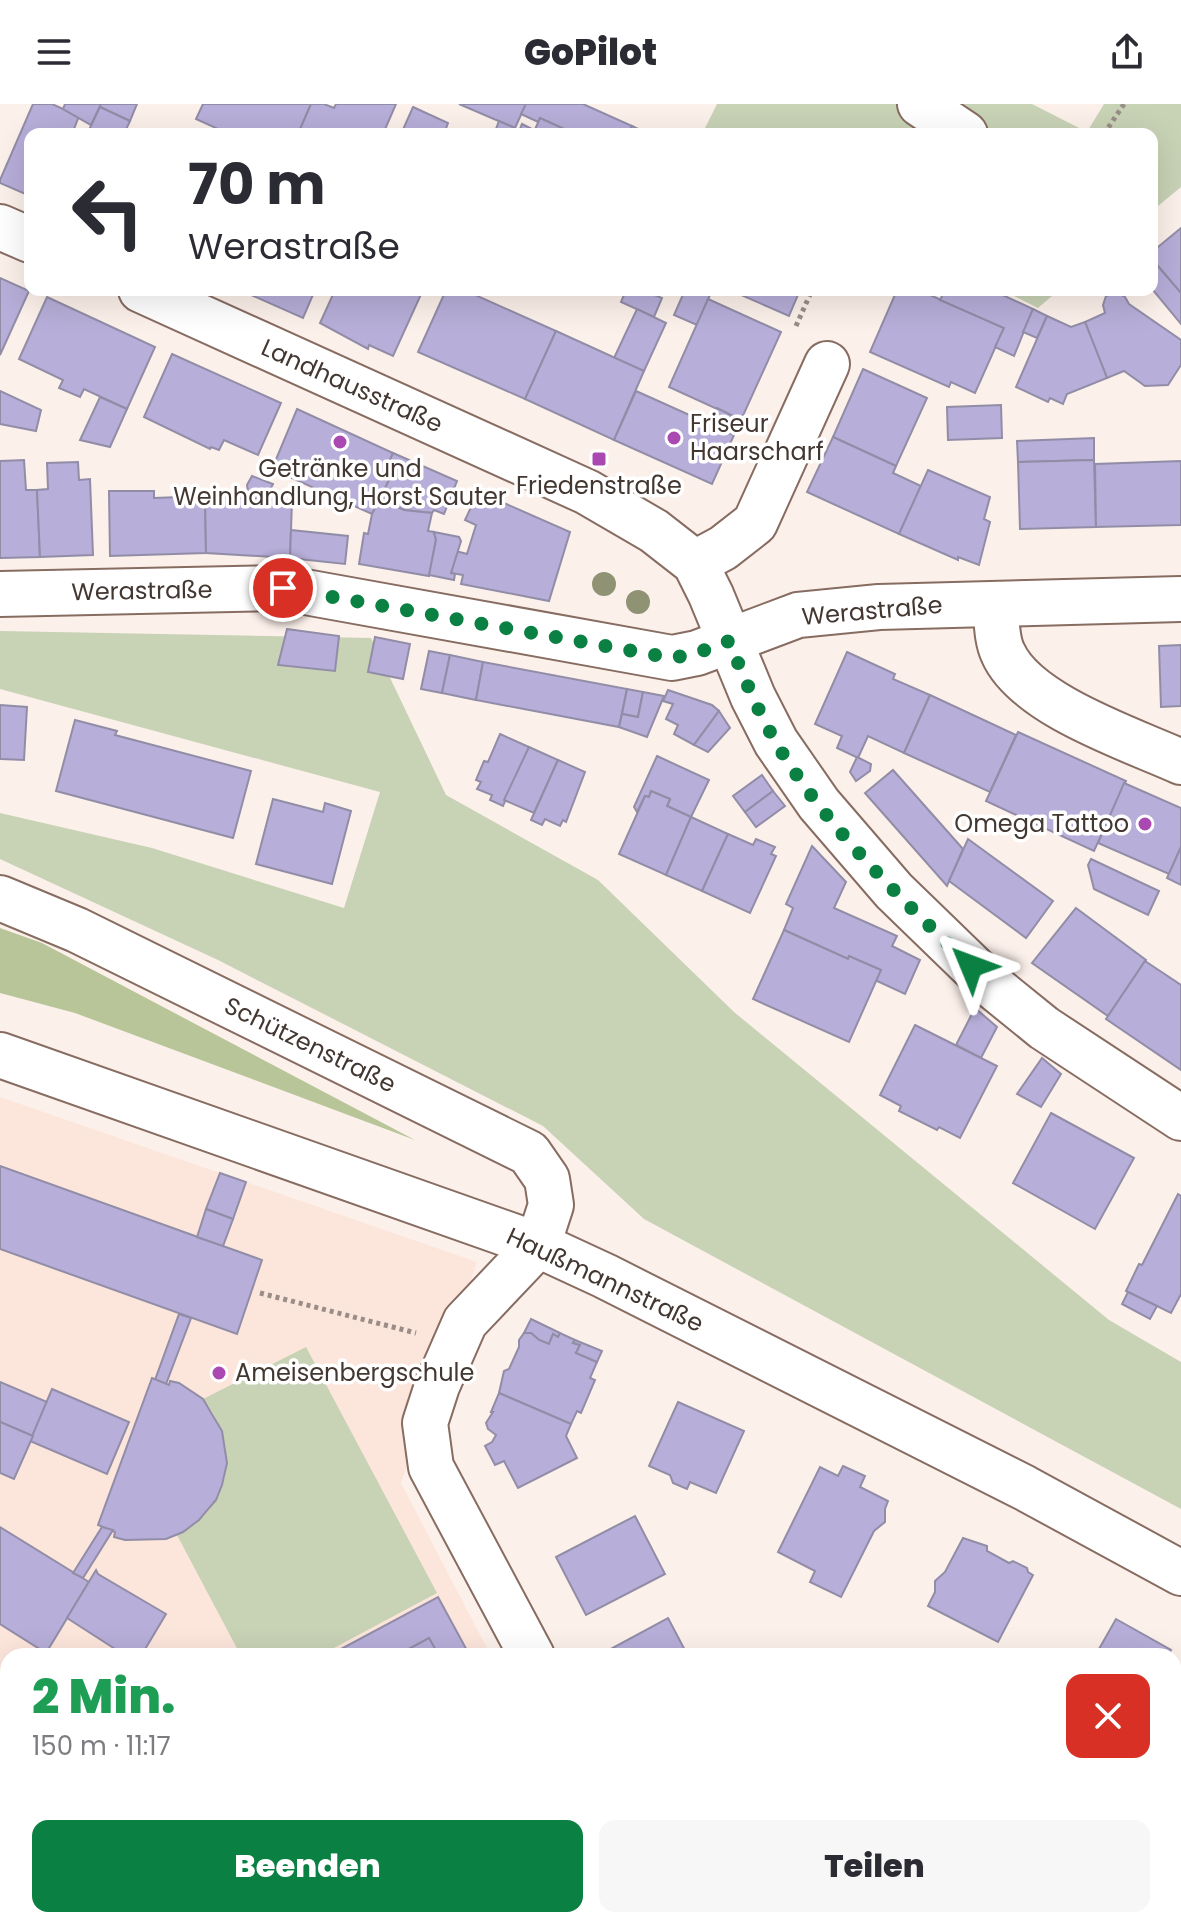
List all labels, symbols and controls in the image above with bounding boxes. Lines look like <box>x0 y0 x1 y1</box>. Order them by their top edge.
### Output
text: GoPilot <box>524 27 657 78</box>
icon: menu <box>32 30 76 74</box>
icon: share <box>1105 30 1149 74</box>
text: 70 m <box>188 145 326 224</box>
icon: left <box>56 160 160 264</box>
text: Werastraße <box>188 221 400 272</box>
street label: Landhausstraße <box>256 331 448 440</box>
place label: Friseur Haarscharf <box>690 407 824 468</box>
marker: Friseur Haarscharf <box>665 429 683 447</box>
marker: Getränke und Weinhandlung, Horst Sauter <box>331 433 349 451</box>
marker: Friedenstraße <box>590 450 608 468</box>
place label: Getränke und Weinhandlung, Horst Sauter <box>173 452 507 513</box>
place label: Friedenstraße <box>516 469 682 502</box>
pin <box>249 554 317 622</box>
icon: arrive <box>261 566 305 610</box>
street label: Werastraße <box>71 573 213 608</box>
street label: Werastraße <box>800 588 944 633</box>
place label: Omega Tattoo <box>954 807 1129 840</box>
marker: Omega Tattoo <box>1136 815 1154 833</box>
position arrow <box>929 924 1013 1008</box>
street label: Schützenstraße <box>219 989 401 1100</box>
street label: Haußmannstraße <box>501 1219 709 1340</box>
place label: Ameisenbergschule <box>235 1356 474 1389</box>
marker: Ameisenbergschule <box>210 1364 228 1382</box>
text: 2 Min. <box>32 1663 176 1730</box>
button: close <box>1066 1674 1150 1758</box>
text: 150 m · 11:17 <box>32 1728 171 1764</box>
button: Beenden <box>32 1820 583 1912</box>
button: Teilen <box>599 1820 1150 1912</box>

